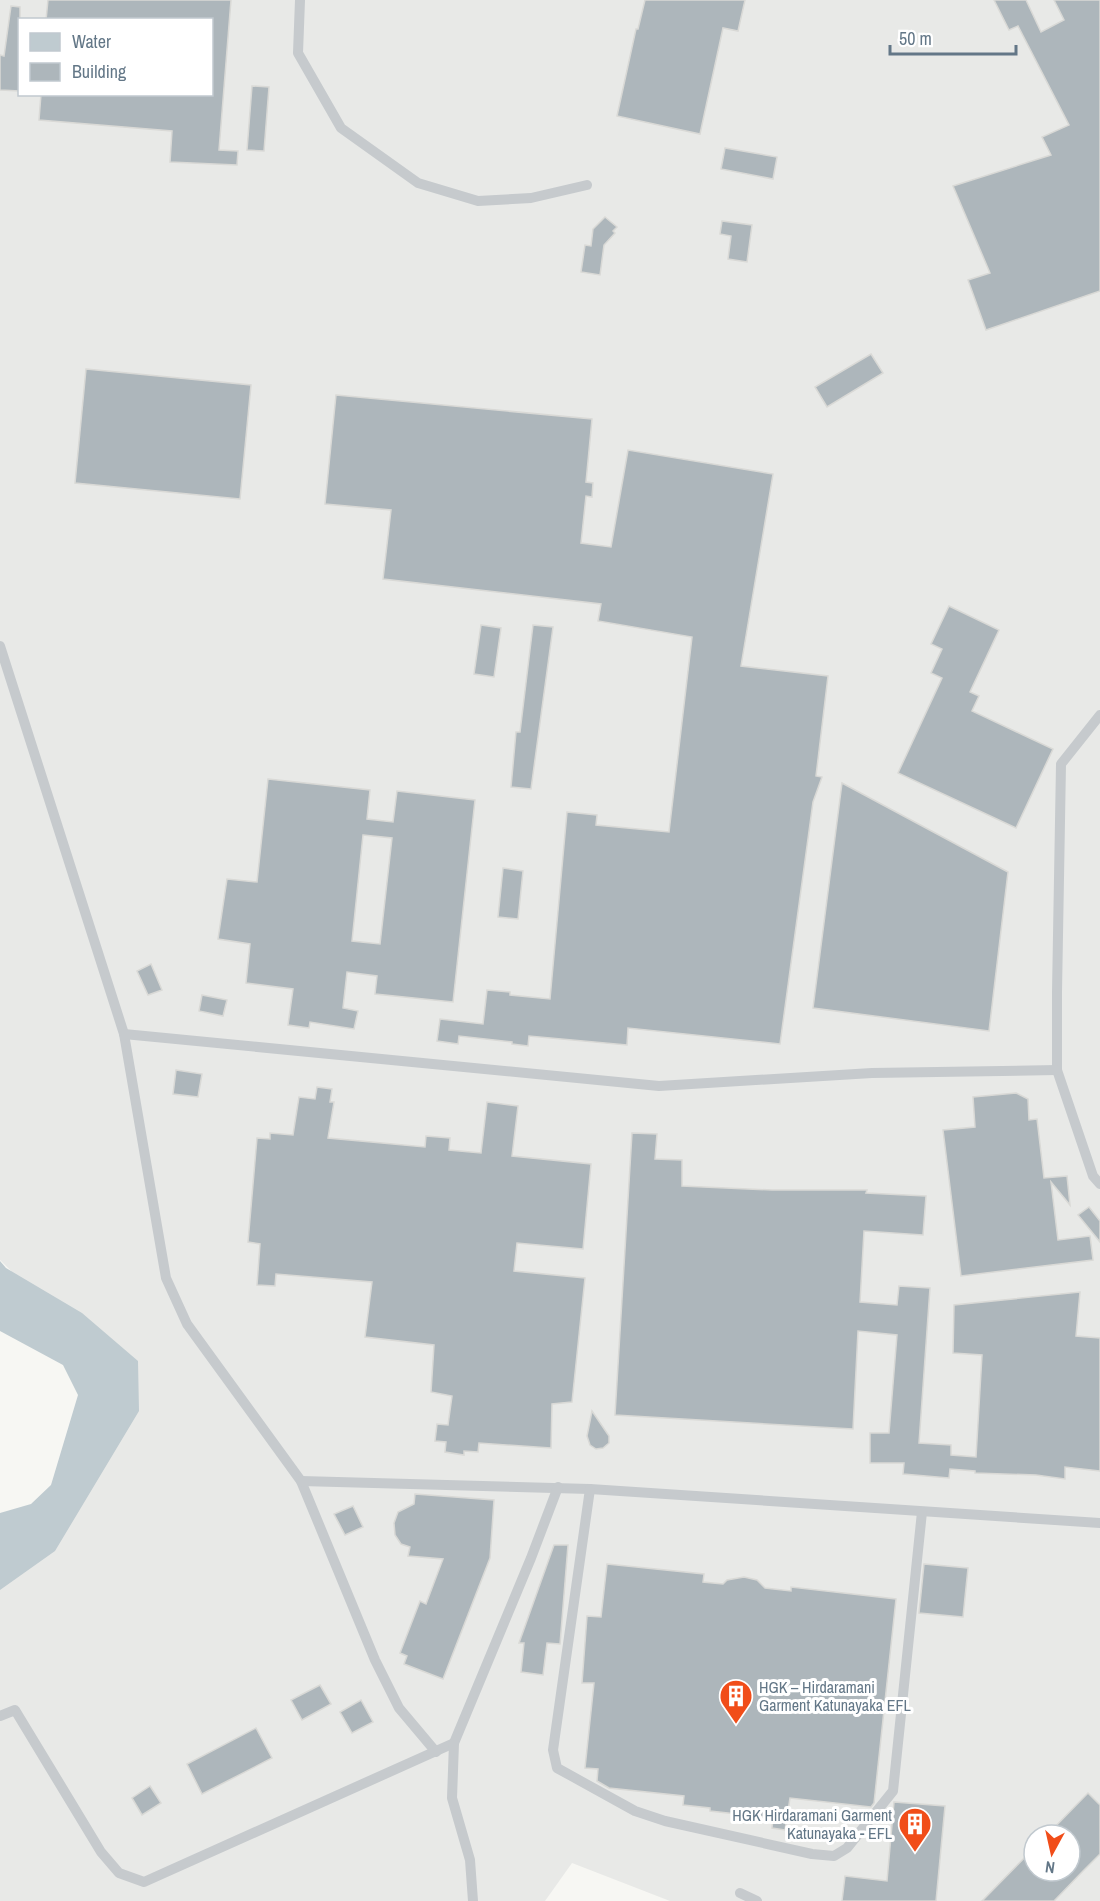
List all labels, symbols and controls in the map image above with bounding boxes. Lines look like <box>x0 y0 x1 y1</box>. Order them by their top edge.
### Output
legend <box>18 18 213 96</box>
scale bar <box>890 18 1016 56</box>
text: 50 m <box>899 26 932 51</box>
text: Water <box>72 29 111 54</box>
text: Building <box>72 59 127 84</box>
place label: HGK – Hirdaramani Garment Katunayaka EFL <box>759 1676 911 1716</box>
building icon: HGK – Hirdaramani Garment Katunayaka EFL <box>718 1678 754 1725</box>
place label: HGK Hirdaramani Garment Katunayaka - EFL <box>732 1804 893 1844</box>
building icon: HGK Hirdaramani Garment Katunayaka - EFL <box>897 1806 933 1853</box>
north arrow <box>1022 1823 1082 1883</box>
text: N <box>1044 1856 1056 1879</box>

